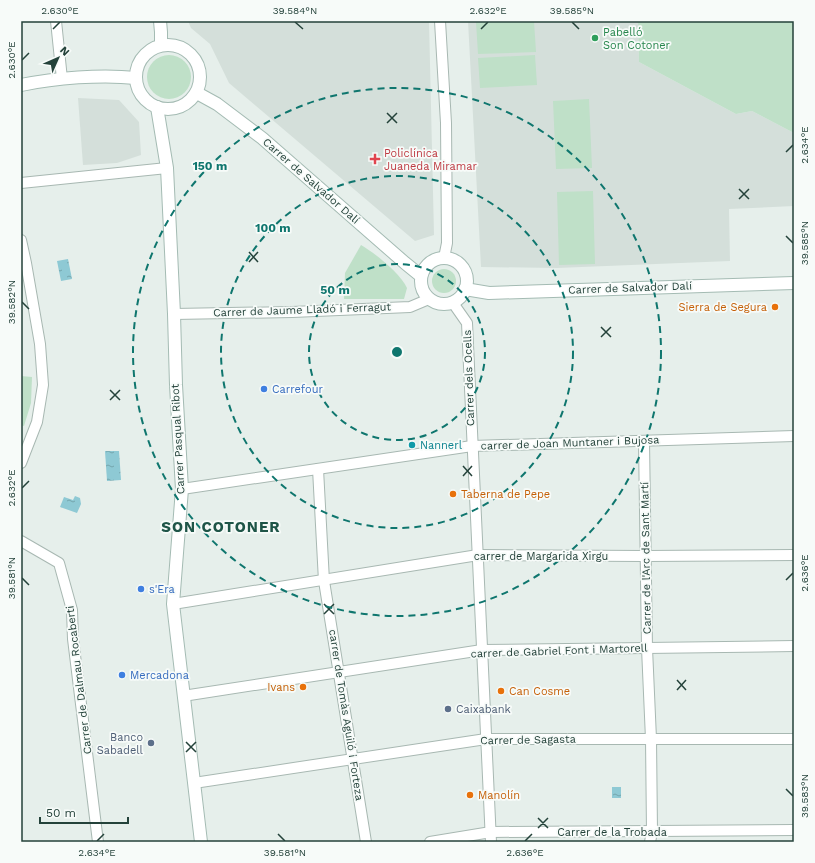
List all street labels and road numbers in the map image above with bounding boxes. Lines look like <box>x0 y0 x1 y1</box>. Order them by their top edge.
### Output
street label: Carrer de Salvador Dalí <box>260 135 362 227</box>
street label: Carrer de Salvador Dalí <box>568 279 692 297</box>
street label: Carrer de Jaume Lladó i Ferragut <box>213 300 392 320</box>
street label: Carrer dels Ocells <box>461 329 477 426</box>
street label: Carrer Pasqual Ribot <box>169 383 187 495</box>
street label: carrer de Joan Muntaner i Bujosa <box>480 433 660 453</box>
street label: Carrer de l'Arc de Sant Martí <box>638 482 654 634</box>
street label: carrer de Margarida Xirgu <box>474 550 608 563</box>
street label: Carrer de Dalmau Rocaberti <box>63 605 95 755</box>
street label: carrer de Tomàs Aguiló i Forteza <box>326 628 366 802</box>
street label: carrer de Gabriel Font i Martorell <box>470 641 648 661</box>
street label: Carrer de Sagasta <box>480 733 576 747</box>
street label: Carrer de la Trobada <box>557 826 667 839</box>

